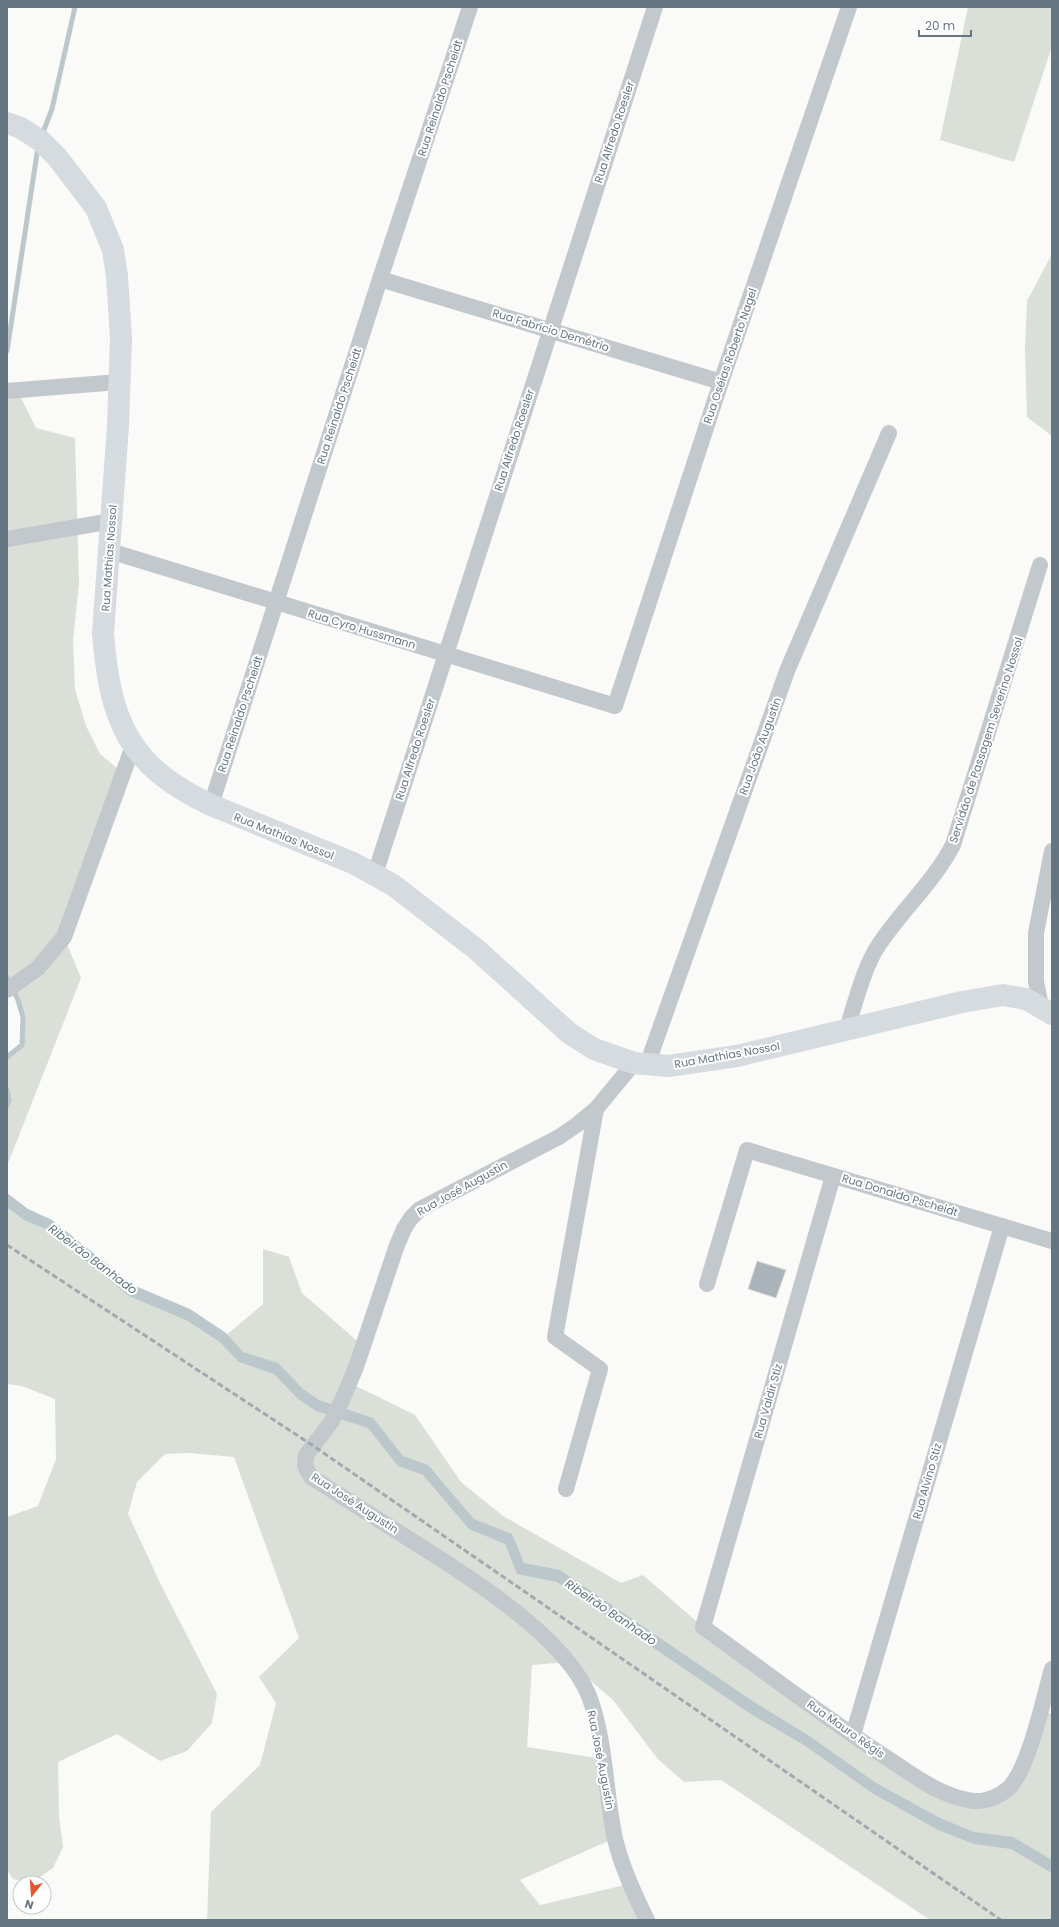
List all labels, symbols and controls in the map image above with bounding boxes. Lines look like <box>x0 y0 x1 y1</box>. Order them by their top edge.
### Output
scale bar <box>919 12 971 38</box>
text: 20 m <box>925 17 955 34</box>
street label: Rua Reinaldo Pscheidt <box>414 38 466 158</box>
street label: Rua Alfredo Roesler <box>590 79 638 185</box>
street label: Rua Oséias Roberto Nagel <box>699 286 761 426</box>
street label: Rua Fabrício Demétrio <box>491 305 611 355</box>
street label: Rua Reinaldo Pscheidt <box>313 346 365 466</box>
street label: Rua Alfredo Roesler <box>490 387 538 493</box>
street label: Rua Mathias Nossol <box>97 504 121 612</box>
street label: Rua Cyro Hussmann <box>306 605 418 653</box>
street label: Servidão de Passagem Severino Nossol <box>945 635 1027 845</box>
street label: Rua Reinaldo Pscheidt <box>214 654 266 774</box>
street label: Rua João Augustin <box>735 695 785 797</box>
street label: Rua Alfredo Roesler <box>391 696 439 802</box>
street label: Rua Mathias Nossol <box>231 809 337 863</box>
street label: Rua Mathias Nossol <box>673 1038 781 1072</box>
street label: Rua José Augustin <box>414 1157 510 1219</box>
street label: Rua Donaldo Pscheidt <box>840 1170 960 1220</box>
water label: Ribeirão Banhado <box>45 1220 141 1298</box>
street label: Rua Valdir Stiz <box>750 1362 786 1440</box>
street label: Rua Alvino Stiz <box>909 1441 945 1521</box>
street label: Rua José Augustin <box>308 1469 402 1537</box>
water label: Ribeirão Banhado <box>562 1575 661 1649</box>
street label: Rua Mauro Régis <box>804 1696 888 1762</box>
street label: Rua José Augustin <box>584 1709 618 1811</box>
north arrow <box>12 1875 52 1915</box>
text: N <box>23 1896 35 1913</box>

